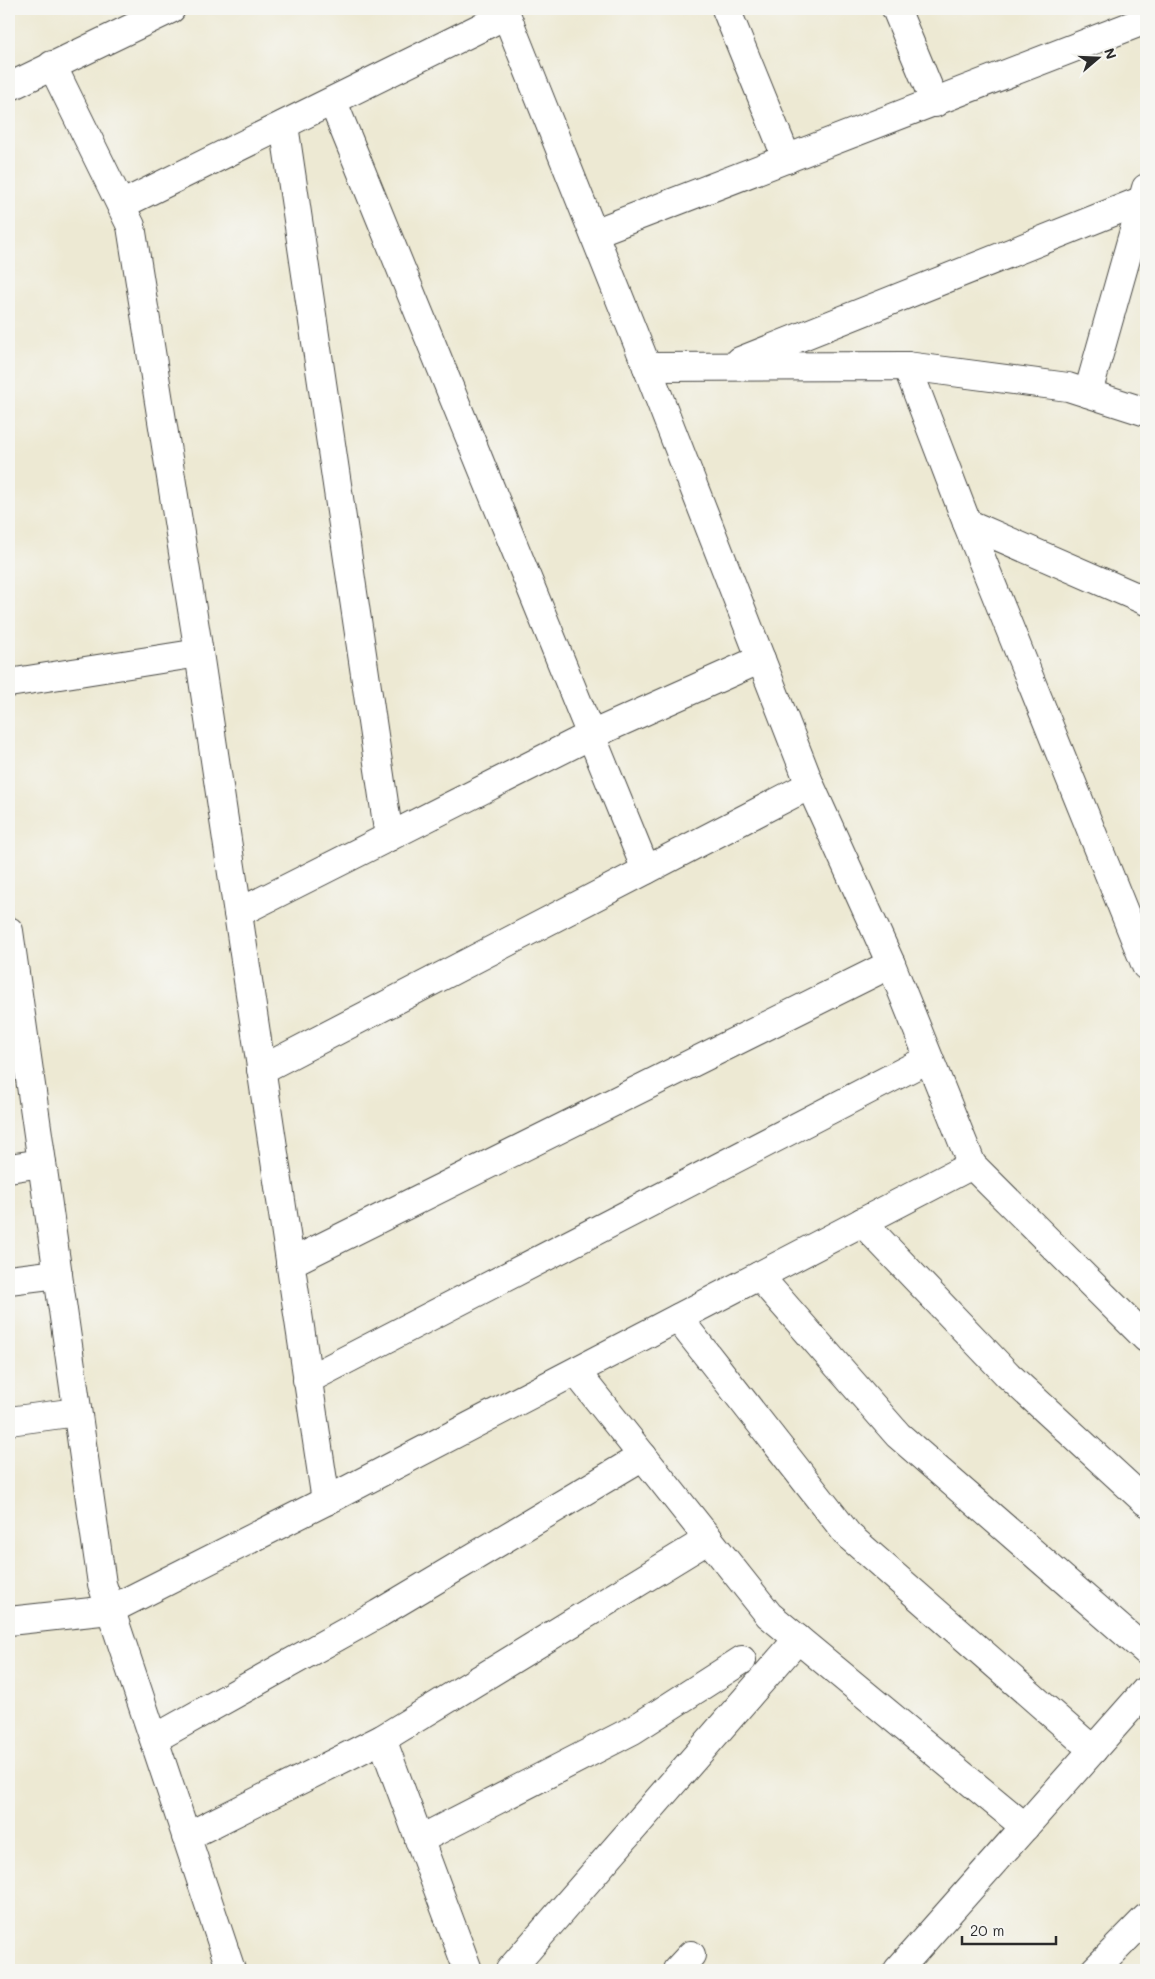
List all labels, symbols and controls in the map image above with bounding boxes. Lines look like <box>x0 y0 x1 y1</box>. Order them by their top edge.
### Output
north arrow <box>1072 32 1122 82</box>
text: N <box>1100 45 1121 62</box>
scale bar <box>962 1914 1056 1946</box>
text: 20 m <box>970 1920 1004 1940</box>

